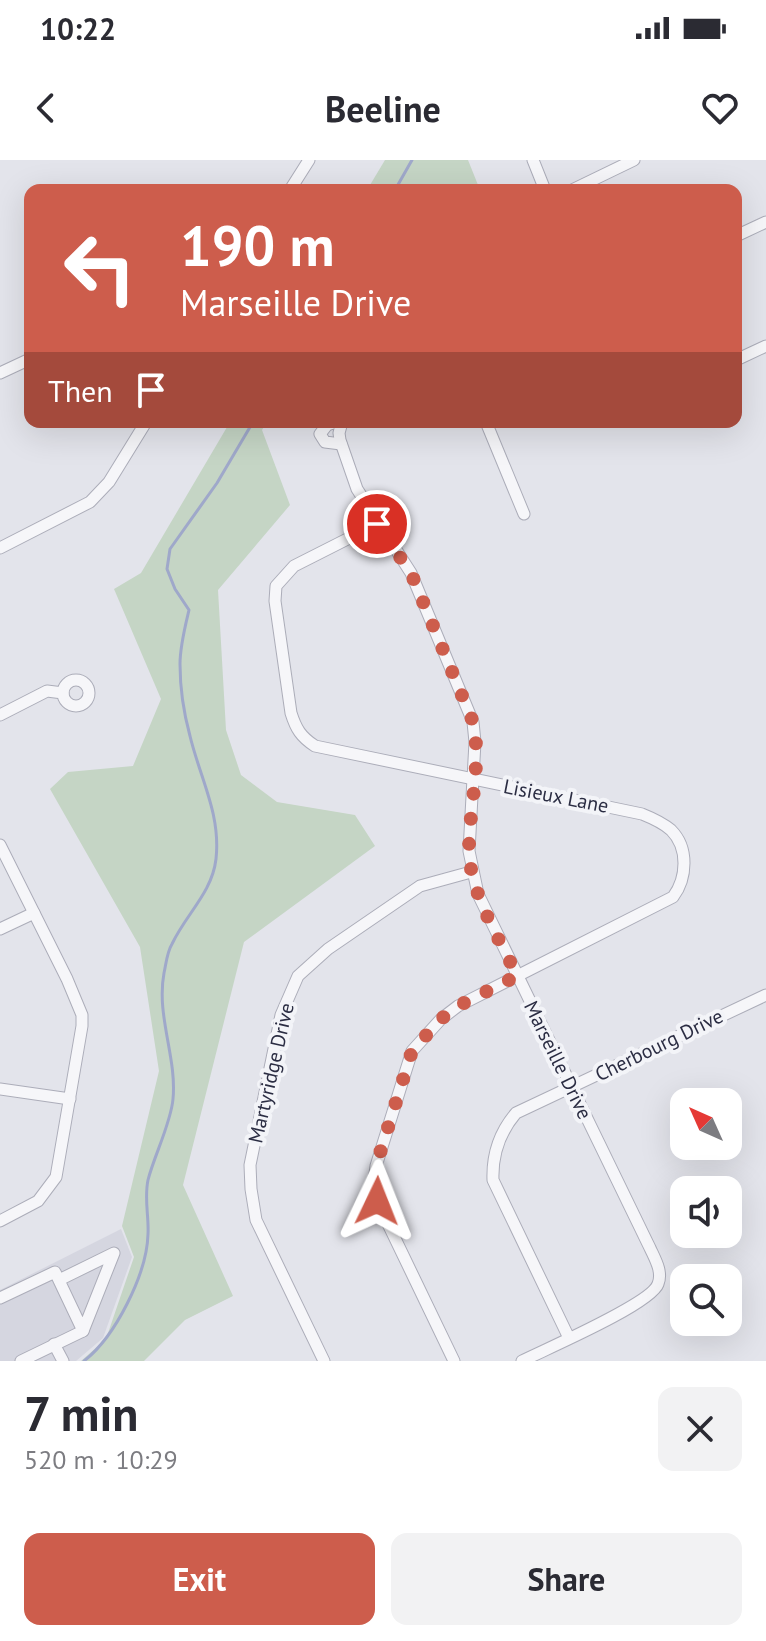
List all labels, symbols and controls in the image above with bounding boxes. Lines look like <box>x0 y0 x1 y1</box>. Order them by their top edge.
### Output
text: 10:22 <box>40 9 116 48</box>
text: Beeline <box>325 85 441 132</box>
icon: back <box>24 86 68 130</box>
icon: heart <box>698 86 742 130</box>
text: 190 m <box>180 209 335 281</box>
icon: left <box>48 216 152 320</box>
text: Marseille Drive <box>180 279 411 326</box>
icon: arrive <box>129 368 173 412</box>
text: Then <box>48 371 113 410</box>
pin <box>343 490 411 558</box>
icon: arrive <box>355 502 399 546</box>
street label: Lisieux Lane <box>501 773 611 819</box>
street label: Marseille Drive <box>518 997 598 1123</box>
street label: Martyridge Drive <box>242 1000 300 1146</box>
street label: Cherbourg Drive <box>591 1003 727 1087</box>
north arrow <box>670 1088 742 1160</box>
map controls <box>670 1088 742 1336</box>
position arrow <box>335 1159 419 1243</box>
button: sound <box>670 1176 742 1248</box>
button: search <box>670 1264 742 1336</box>
text: 7 min <box>24 1382 138 1444</box>
button: close <box>658 1387 742 1471</box>
text: 520 m · 10:29 <box>24 1443 178 1476</box>
button: Exit <box>24 1533 375 1625</box>
button: Share <box>391 1533 742 1625</box>

